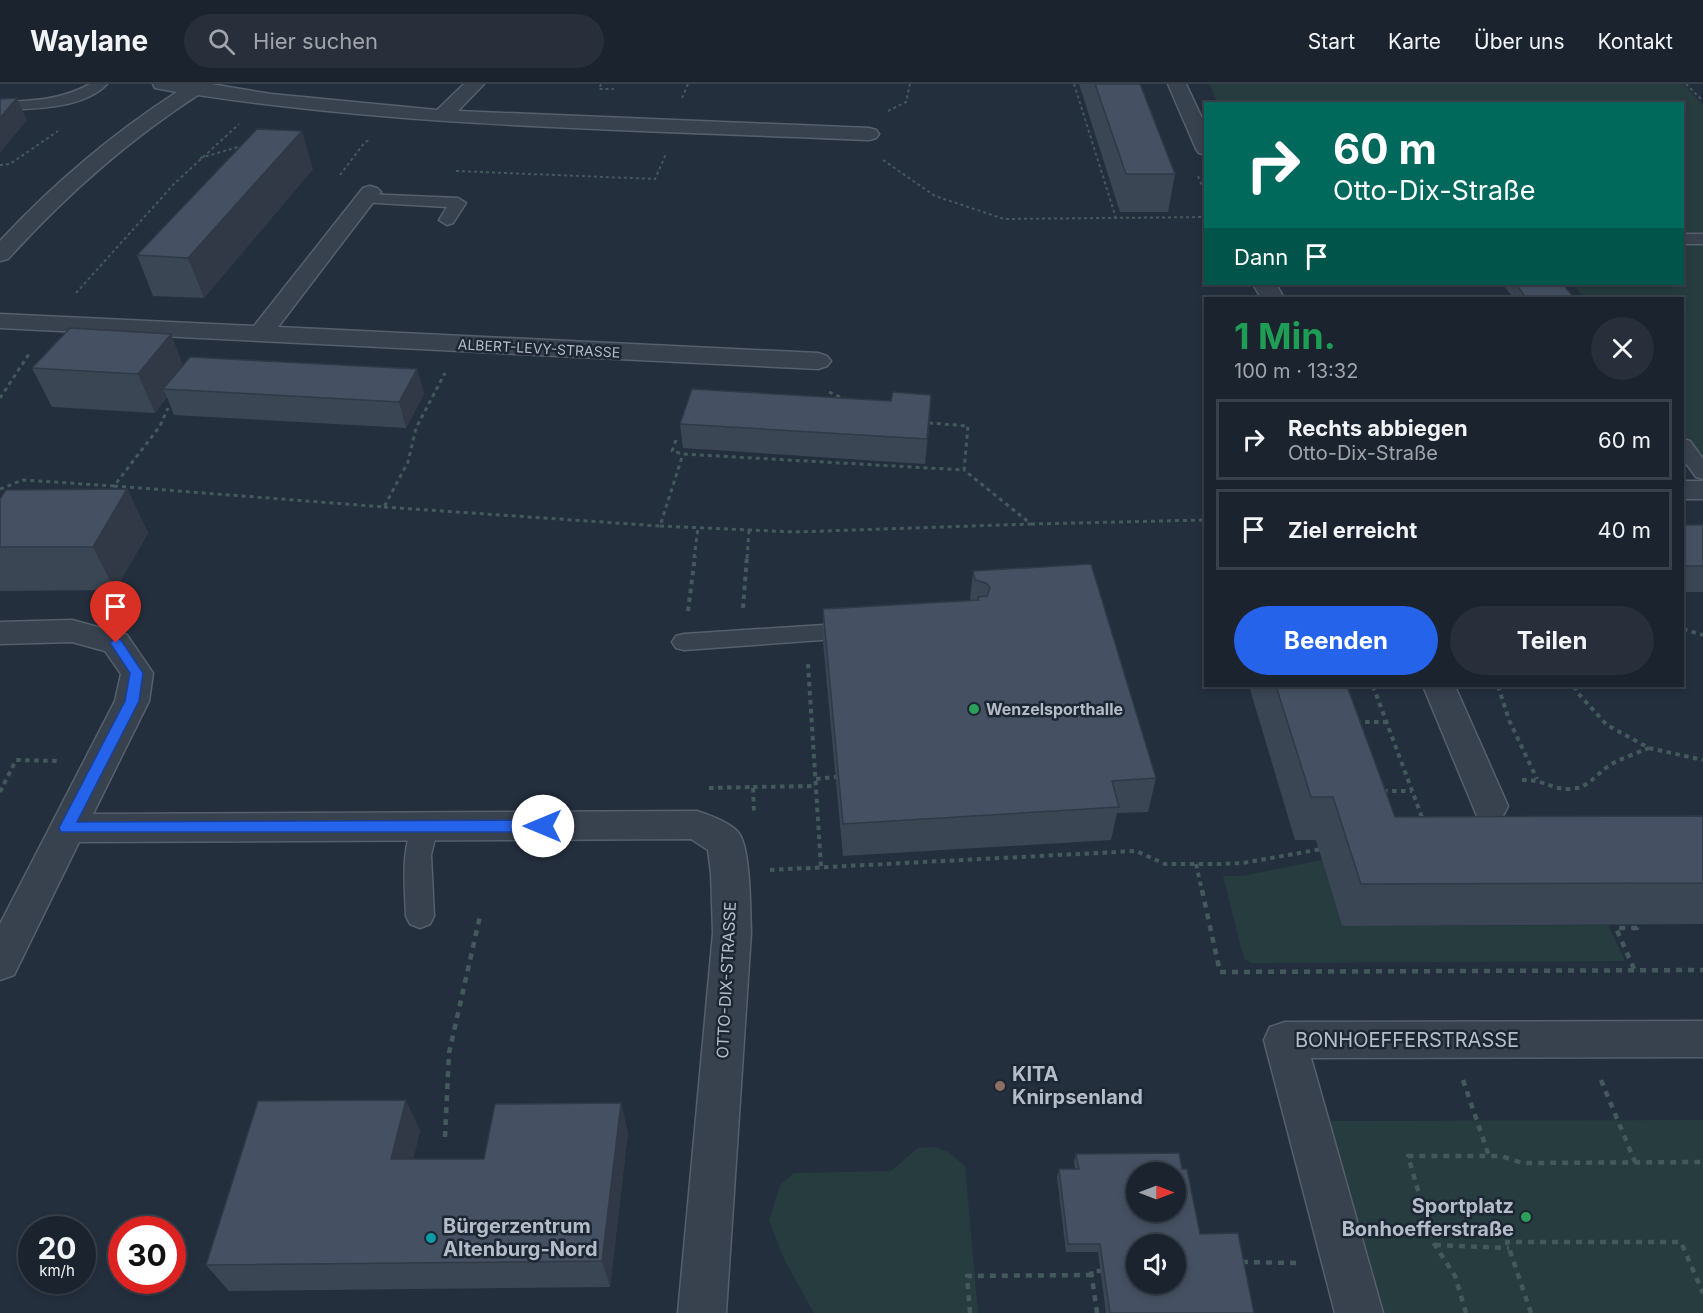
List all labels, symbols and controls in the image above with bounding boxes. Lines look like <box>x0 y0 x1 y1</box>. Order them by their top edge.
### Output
search box <box>184 14 604 68</box>
text: Waylane <box>30 24 148 58</box>
icon: search <box>205 25 238 58</box>
text: Hier suchen <box>253 28 378 54</box>
text: Start <box>1308 29 1355 54</box>
text: Karte <box>1388 29 1441 54</box>
text: Über uns <box>1474 29 1565 54</box>
text: Kontakt <box>1598 29 1673 54</box>
text: 60 m <box>1333 123 1437 174</box>
icon: right <box>1234 126 1312 204</box>
text: Otto-Dix-Straße <box>1333 174 1535 207</box>
icon: arrive <box>1300 240 1333 273</box>
text: Dann <box>1234 244 1288 270</box>
text: 1 Min. <box>1234 314 1336 358</box>
button: close <box>1591 317 1654 380</box>
street label: ALBERT-LEVY-STRASSE <box>457 335 621 361</box>
text: 100 m · 13:32 <box>1234 359 1358 383</box>
text: Rechts abbiegen <box>1288 415 1468 441</box>
icon: right <box>1237 423 1270 456</box>
text: 60 m <box>1598 427 1651 453</box>
text: Otto-Dix-Straße <box>1288 441 1438 465</box>
icon: arrive <box>1237 513 1270 546</box>
text: Ziel erreicht <box>1288 517 1417 543</box>
text: 40 m <box>1597 517 1651 543</box>
pin <box>90 581 141 643</box>
icon: arrive <box>99 590 132 623</box>
button: Beenden <box>1234 606 1438 675</box>
button: Teilen <box>1450 606 1654 675</box>
place label: Wenzelsporthalle <box>986 699 1123 719</box>
marker: Wenzelsporthalle <box>967 702 981 716</box>
position arrow <box>511 794 575 858</box>
street label: OTTO-DIX-STRASSE <box>712 901 740 1059</box>
street label: BONHOEFFERSTRASSE <box>1295 1028 1519 1052</box>
place label: KITA Knirpsenland <box>1012 1062 1143 1109</box>
marker: KITA Knirpsenland <box>993 1079 1007 1093</box>
north arrow <box>1126 1162 1186 1222</box>
map controls <box>1126 1162 1186 1294</box>
place label: Sportplatz Bonhoefferstraße <box>1342 1194 1514 1241</box>
marker: Sportplatz Bonhoefferstraße <box>1519 1210 1533 1224</box>
place label: Bürgerzentrum Altenburg-Nord <box>443 1214 598 1261</box>
speed limit sign: 30 <box>108 1216 186 1294</box>
text: 20 <box>37 1230 77 1266</box>
marker: Bürgerzentrum Altenburg-Nord <box>424 1231 438 1245</box>
button: sound <box>1126 1234 1186 1294</box>
text: km/h <box>39 1261 75 1280</box>

